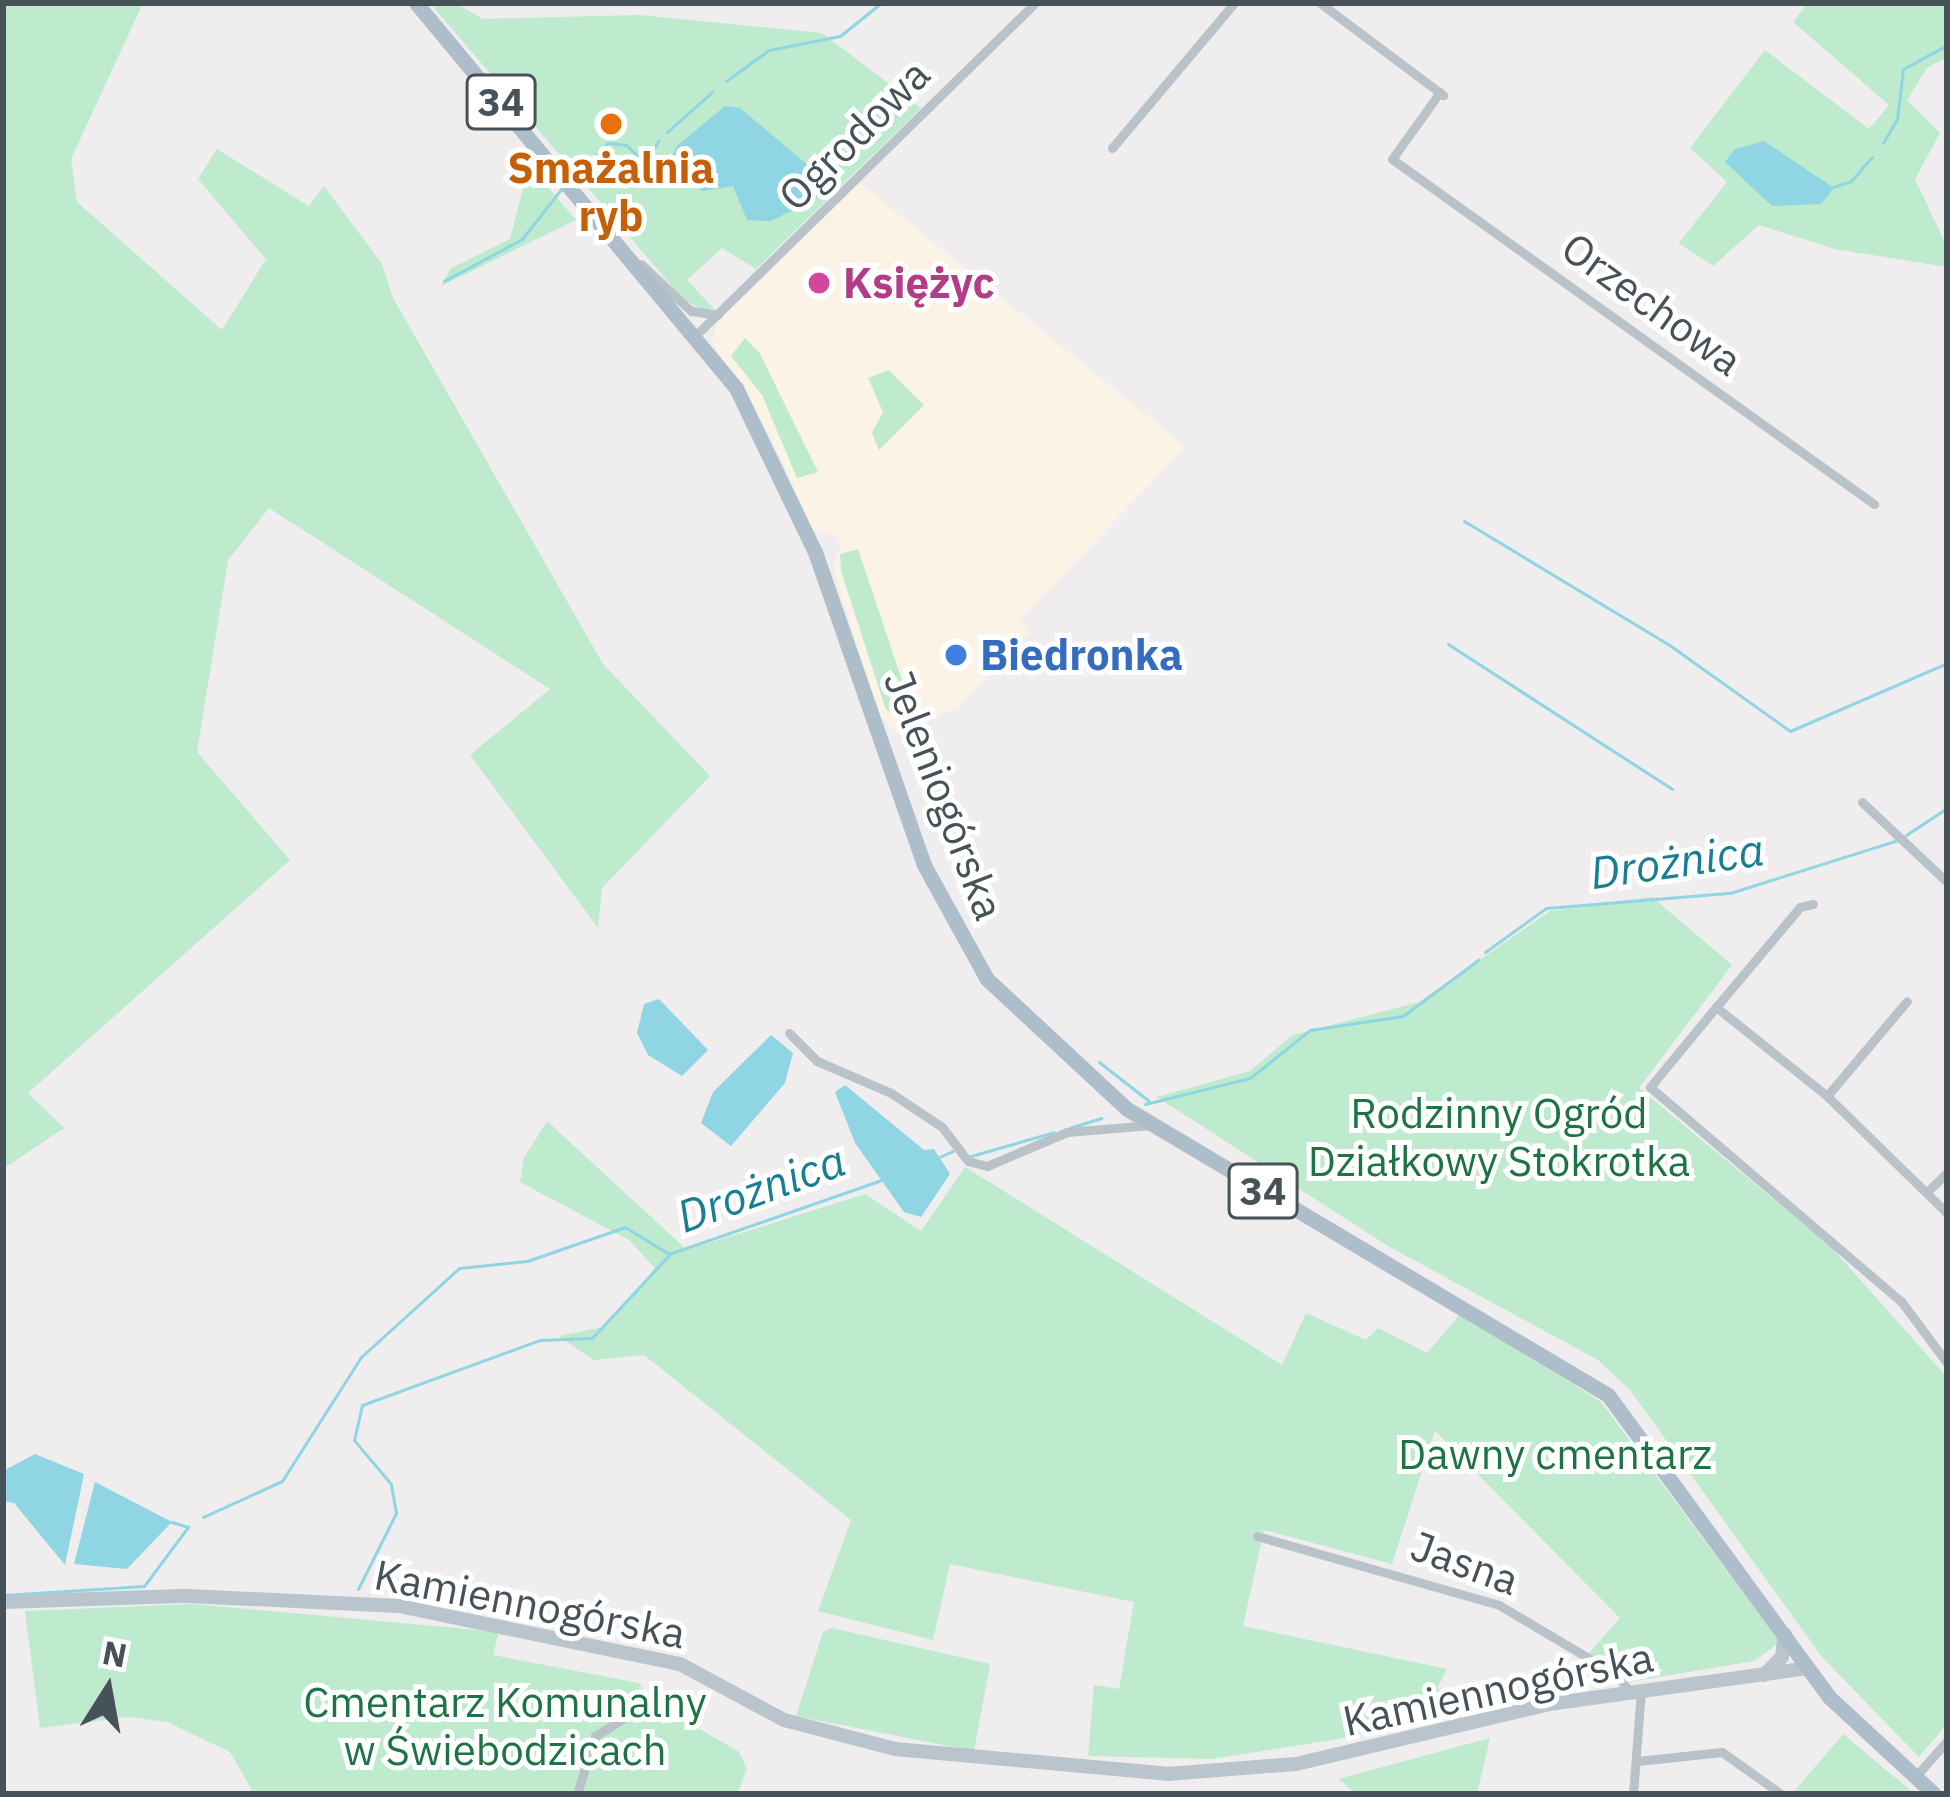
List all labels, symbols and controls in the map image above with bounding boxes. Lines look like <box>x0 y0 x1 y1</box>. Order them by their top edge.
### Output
street label: Ogrodowa <box>768 49 940 221</box>
road number: 34 <box>465 69 537 135</box>
marker: Smażalnia ryb <box>598 111 624 137</box>
place label: Smażalnia ryb <box>508 143 714 242</box>
street label: Orzechowa <box>1552 222 1752 386</box>
place label: Księżyc <box>843 258 994 308</box>
marker: Księżyc <box>806 270 832 296</box>
place label: Biedronka <box>980 630 1183 680</box>
marker: Biedronka <box>943 642 969 668</box>
street label: Jeleniogórska <box>873 663 1015 927</box>
water label: Drożnica <box>1586 822 1768 900</box>
park label: Rodzinny Ogród Działkowy Stokrotka <box>1308 1088 1690 1186</box>
water label: Drożnica <box>669 1133 853 1243</box>
road number: 34 <box>1227 1158 1299 1224</box>
park label: Dawny cmentarz <box>1398 1429 1712 1479</box>
street label: Jasna <box>1404 1520 1526 1606</box>
street label: Kamiennogórska <box>370 1549 690 1659</box>
north arrow <box>48 1629 168 1749</box>
text: N <box>99 1630 131 1677</box>
street label: Kamiennogórska <box>1338 1632 1658 1746</box>
park label: Cmentarz Komunalny w Świebodzicach <box>303 1677 707 1776</box>

